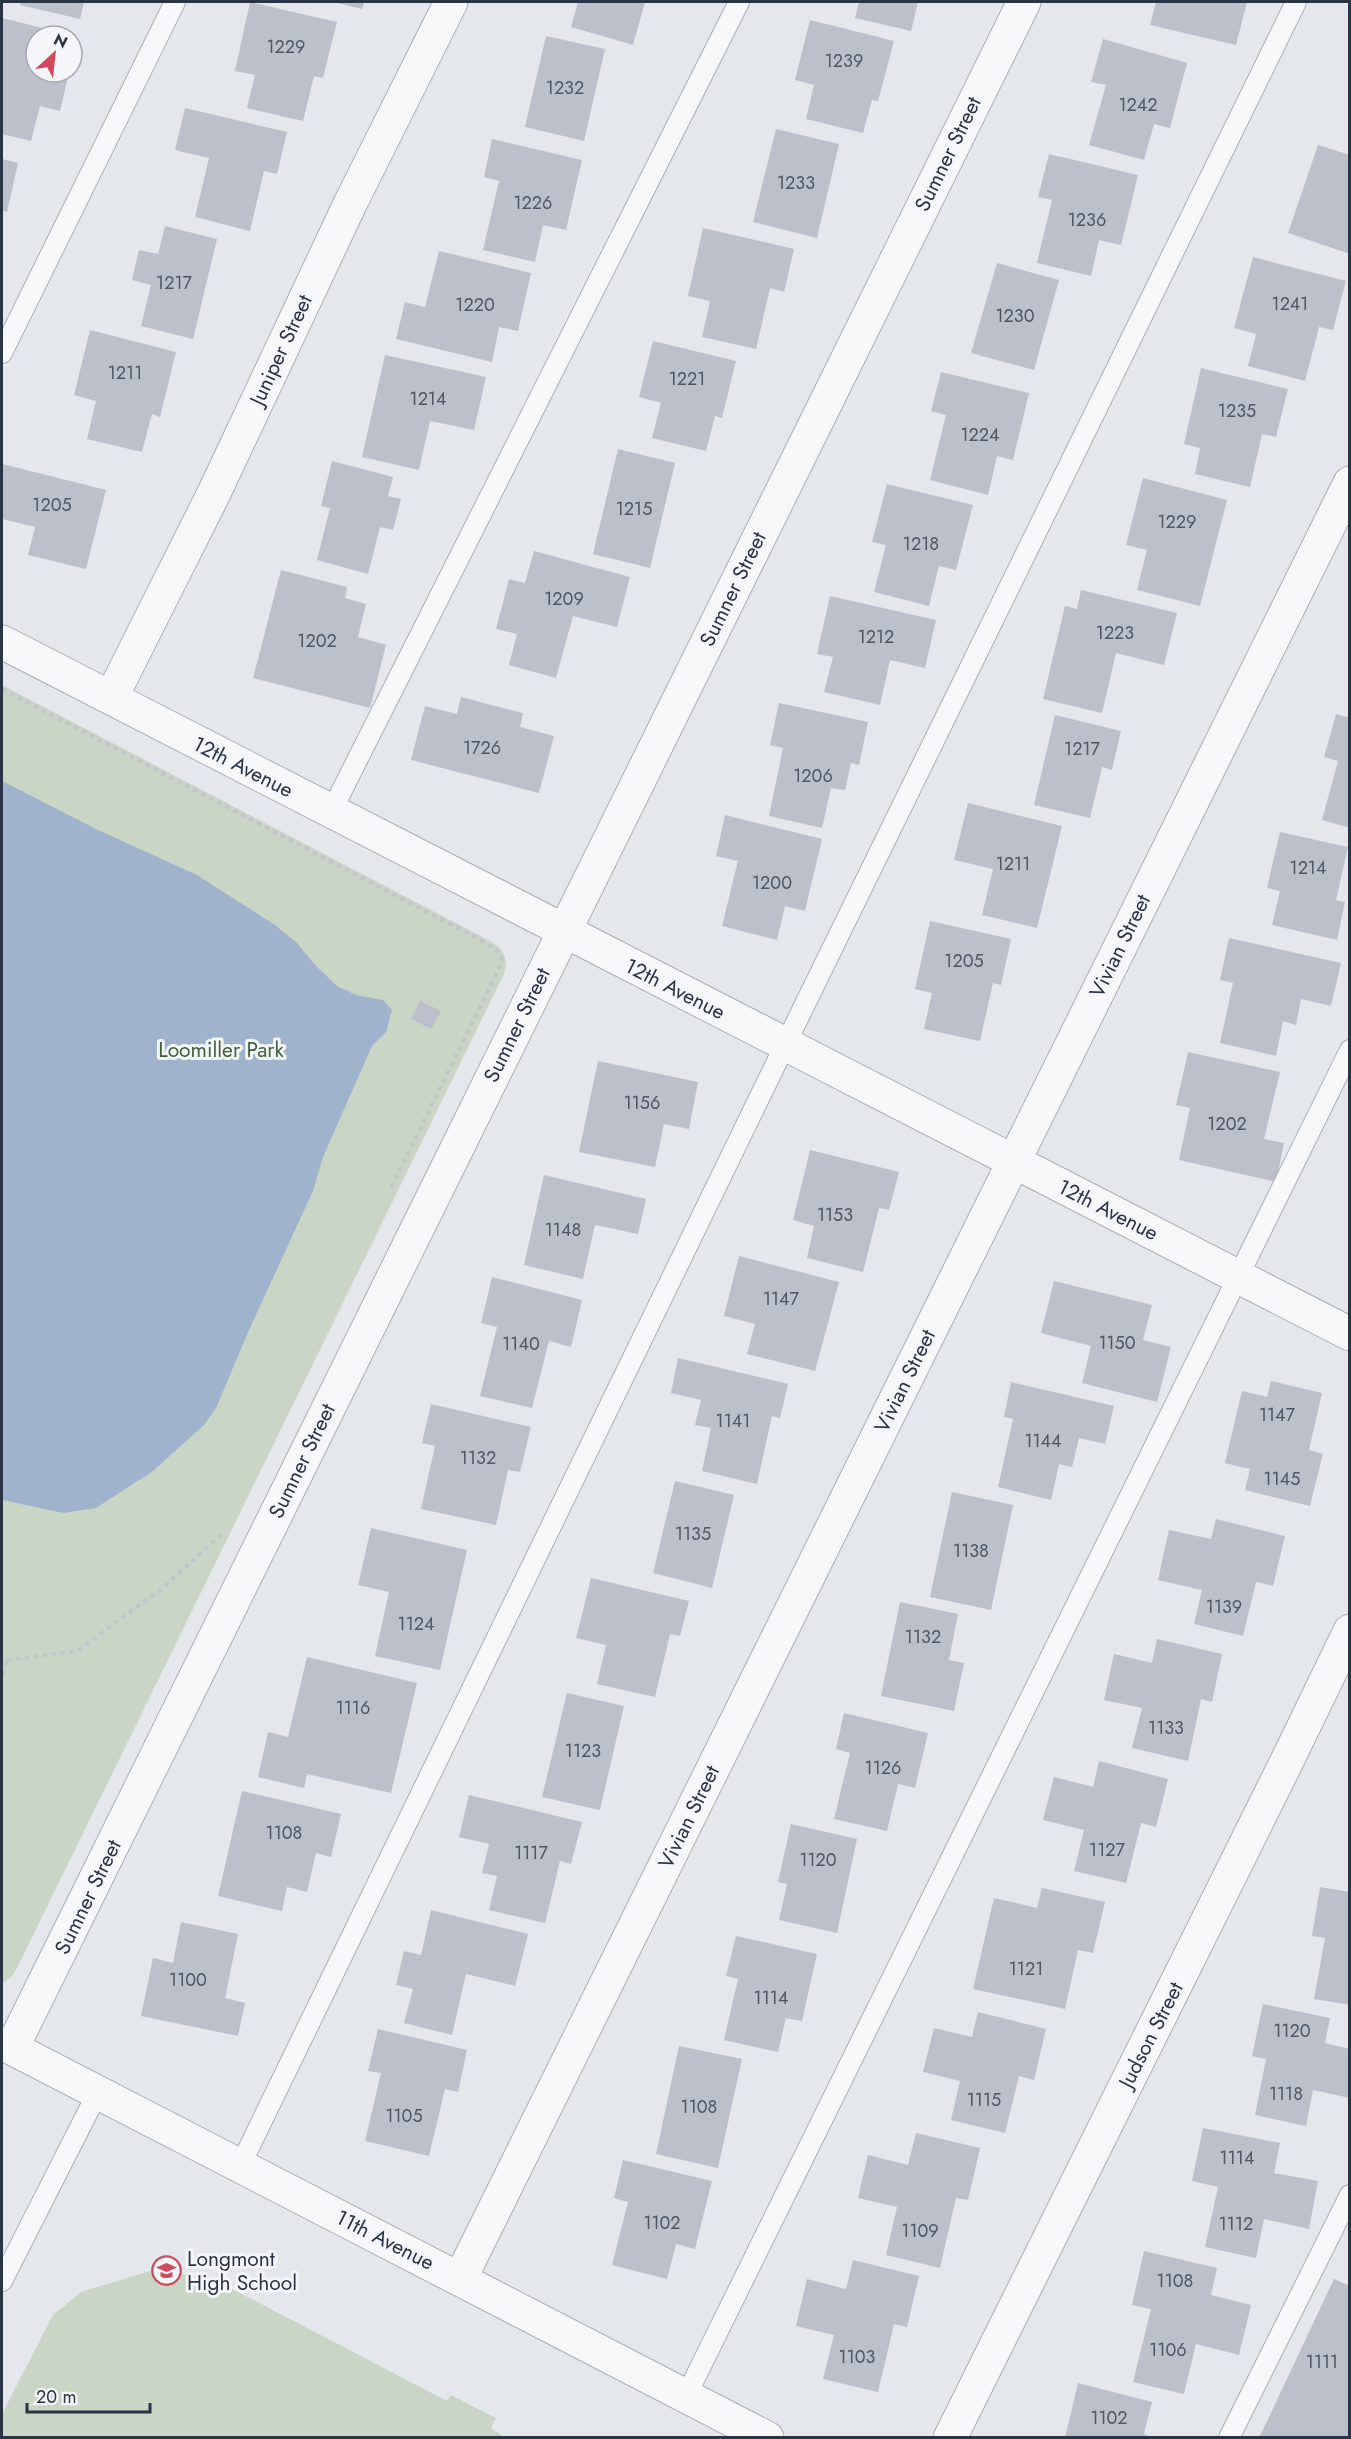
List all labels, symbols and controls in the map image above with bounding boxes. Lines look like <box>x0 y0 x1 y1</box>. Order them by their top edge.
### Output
north arrow <box>24 24 84 84</box>
text: N <box>50 28 71 54</box>
house number: 1229 <box>267 34 305 60</box>
house number: 1239 <box>825 48 863 74</box>
house number: 1232 <box>546 75 584 101</box>
street label: Sumner Street <box>907 92 989 216</box>
house number: 1242 <box>1118 92 1158 118</box>
house number: 1233 <box>777 170 815 196</box>
house number: 1226 <box>514 190 552 216</box>
house number: 1236 <box>1068 207 1106 233</box>
house number: 1217 <box>156 270 192 296</box>
street label: Juniper Street <box>241 290 320 413</box>
house number: 1241 <box>1272 291 1308 317</box>
house number: 1220 <box>455 292 495 318</box>
house number: 1230 <box>996 303 1035 329</box>
house number: 1211 <box>108 360 142 386</box>
house number: 1221 <box>669 366 705 392</box>
house number: 1214 <box>410 386 446 412</box>
house number: 1235 <box>1218 398 1256 424</box>
house number: 1224 <box>960 422 1000 448</box>
house number: 1205 <box>32 492 72 518</box>
house number: 1215 <box>616 496 652 522</box>
house number: 1229 <box>1158 509 1196 535</box>
street label: Sumner Street <box>692 527 774 651</box>
house number: 1218 <box>903 531 939 557</box>
house number: 1209 <box>544 586 584 612</box>
house number: 1223 <box>1096 620 1134 646</box>
house number: 1212 <box>858 624 894 650</box>
house number: 1202 <box>297 628 337 654</box>
street label: 12th Avenue <box>188 729 299 805</box>
house number: 1726 <box>463 735 501 761</box>
house number: 1217 <box>1064 736 1100 762</box>
house number: 1206 <box>793 763 833 789</box>
house number: 1211 <box>996 851 1030 877</box>
house number: 1214 <box>1290 855 1326 881</box>
house number: 1200 <box>752 870 792 896</box>
street label: Vivian Street <box>1082 889 1158 1003</box>
house number: 1205 <box>944 948 984 974</box>
street label: 12th Avenue <box>620 951 731 1027</box>
street label: Sumner Street <box>476 963 558 1087</box>
park label: Loomiller Park <box>158 1035 285 1065</box>
house number: 1156 <box>624 1090 660 1116</box>
house number: 1202 <box>1207 1111 1247 1137</box>
street label: 12th Avenue <box>1053 1172 1164 1248</box>
house number: 1153 <box>817 1202 853 1228</box>
house number: 1148 <box>545 1217 581 1243</box>
house number: 1147 <box>763 1286 800 1312</box>
street label: Vivian Street <box>867 1324 943 1438</box>
house number: 1150 <box>1098 1330 1136 1356</box>
house number: 1140 <box>502 1331 540 1357</box>
street label: Sumner Street <box>261 1399 343 1523</box>
house number: 1147 <box>1259 1402 1296 1428</box>
house number: 1141 <box>716 1408 750 1434</box>
house number: 1144 <box>1024 1428 1062 1454</box>
house number: 1132 <box>460 1445 496 1471</box>
house number: 1145 <box>1264 1466 1300 1492</box>
house number: 1135 <box>675 1521 711 1547</box>
house number: 1138 <box>953 1538 989 1564</box>
house number: 1139 <box>1206 1594 1242 1620</box>
house number: 1124 <box>398 1611 434 1637</box>
house number: 1132 <box>905 1624 941 1650</box>
house number: 1116 <box>336 1695 370 1721</box>
house number: 1133 <box>1148 1715 1184 1741</box>
house number: 1123 <box>565 1738 601 1764</box>
house number: 1126 <box>865 1755 901 1781</box>
street label: Vivian Street <box>651 1760 727 1874</box>
house number: 1108 <box>266 1820 302 1846</box>
street label: Sumner Street <box>47 1835 129 1959</box>
house number: 1127 <box>1089 1837 1125 1863</box>
house number: 1117 <box>514 1840 548 1866</box>
house number: 1120 <box>799 1847 837 1873</box>
house number: 1121 <box>1009 1956 1043 1982</box>
house number: 1100 <box>169 1967 207 1993</box>
street label: Judson Street <box>1110 1977 1191 2096</box>
house number: 1114 <box>754 1985 788 2011</box>
house number: 1120 <box>1273 2018 1311 2044</box>
house number: 1118 <box>1269 2081 1303 2107</box>
house number: 1115 <box>967 2087 1001 2113</box>
house number: 1108 <box>681 2094 717 2120</box>
house number: 1105 <box>385 2103 423 2129</box>
house number: 1114 <box>1220 2145 1254 2171</box>
street label: 11th Avenue <box>331 2202 439 2278</box>
house number: 1102 <box>643 2210 681 2236</box>
house number: 1112 <box>1219 2211 1253 2237</box>
house number: 1109 <box>901 2218 939 2244</box>
place label: Longmont High School <box>187 2244 297 2298</box>
school or university icon: Longmont High School <box>150 2255 182 2287</box>
house number: 1108 <box>1157 2268 1193 2294</box>
house number: 1106 <box>1149 2337 1187 2363</box>
house number: 1103 <box>839 2344 876 2370</box>
house number: 1111 <box>1306 2349 1338 2375</box>
scale bar <box>27 2376 150 2414</box>
text: 20 m <box>36 2384 76 2410</box>
house number: 1102 <box>1090 2405 1128 2431</box>

